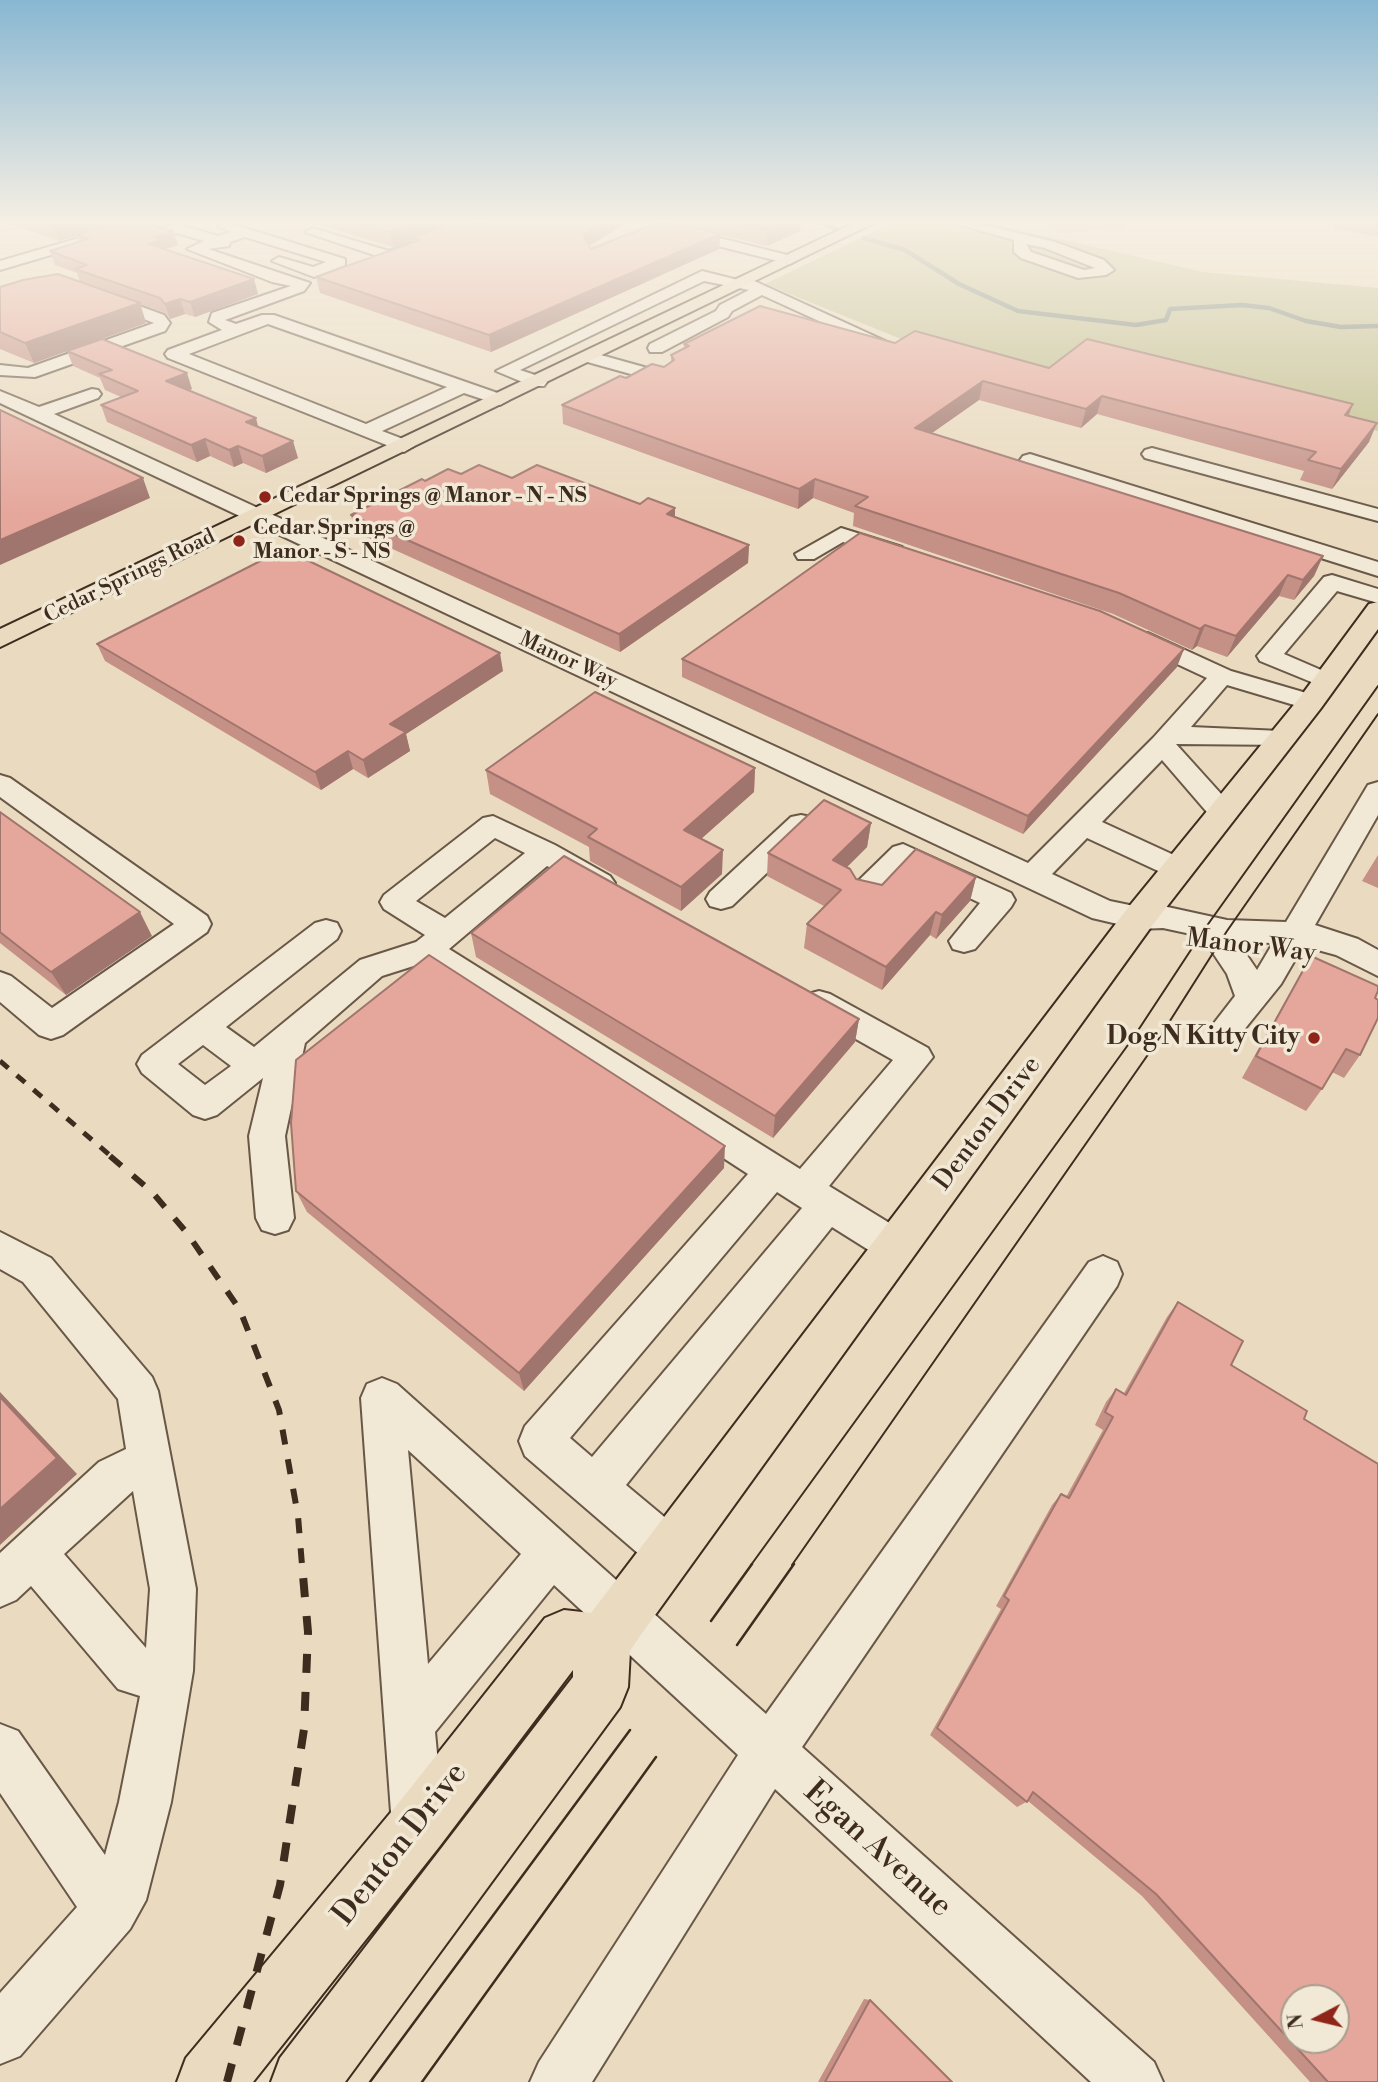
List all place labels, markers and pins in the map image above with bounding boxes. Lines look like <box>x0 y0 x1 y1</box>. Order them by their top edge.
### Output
place label: Cedar Springs @ Manor - N - NS <box>279 484 587 510</box>
marker: Cedar Springs @ Manor - N - NS <box>257 489 273 505</box>
place label: Cedar Springs @ Manor - S - NS <box>253 516 415 566</box>
marker: Cedar Springs @ Manor - S - NS <box>231 533 247 549</box>
place label: Dog N Kitty City <box>1106 1022 1300 1054</box>
marker: Dog N Kitty City <box>1306 1030 1322 1046</box>

